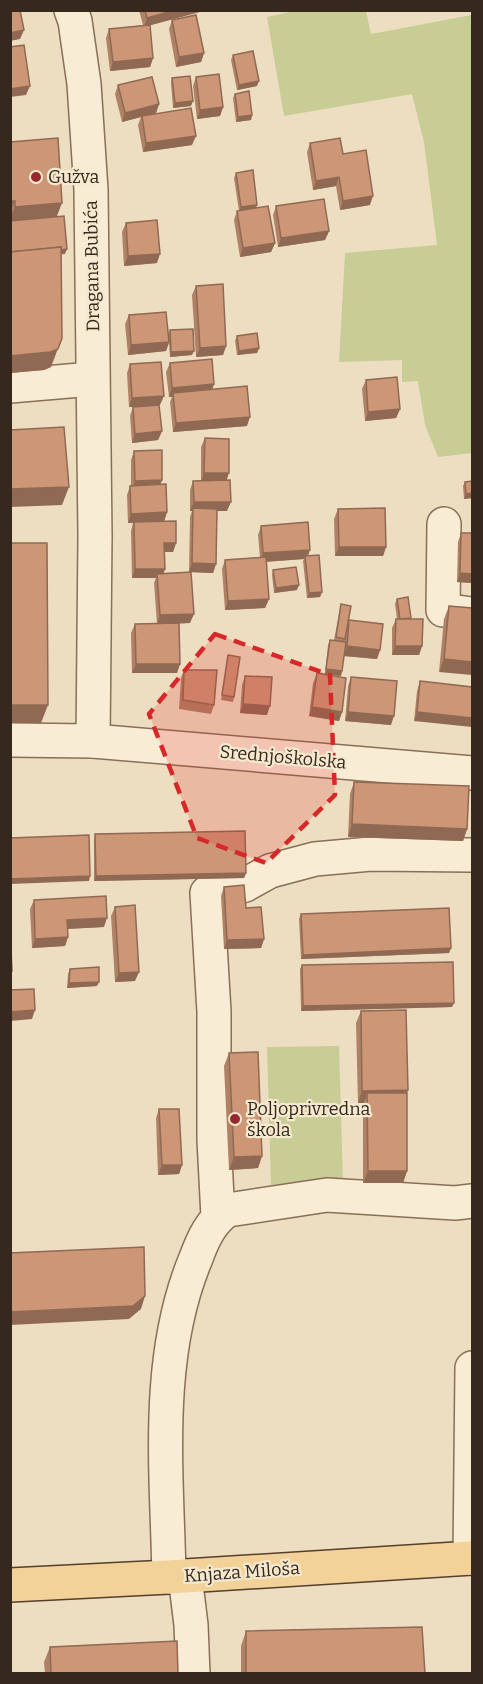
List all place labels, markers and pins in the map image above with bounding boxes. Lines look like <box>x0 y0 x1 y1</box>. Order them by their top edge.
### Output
place label: Gužva <box>48 166 99 188</box>
marker: Gužva <box>29 170 43 184</box>
place label: Poljoprivredna škola <box>247 1098 371 1141</box>
marker: Poljoprivredna škola <box>228 1112 242 1126</box>

